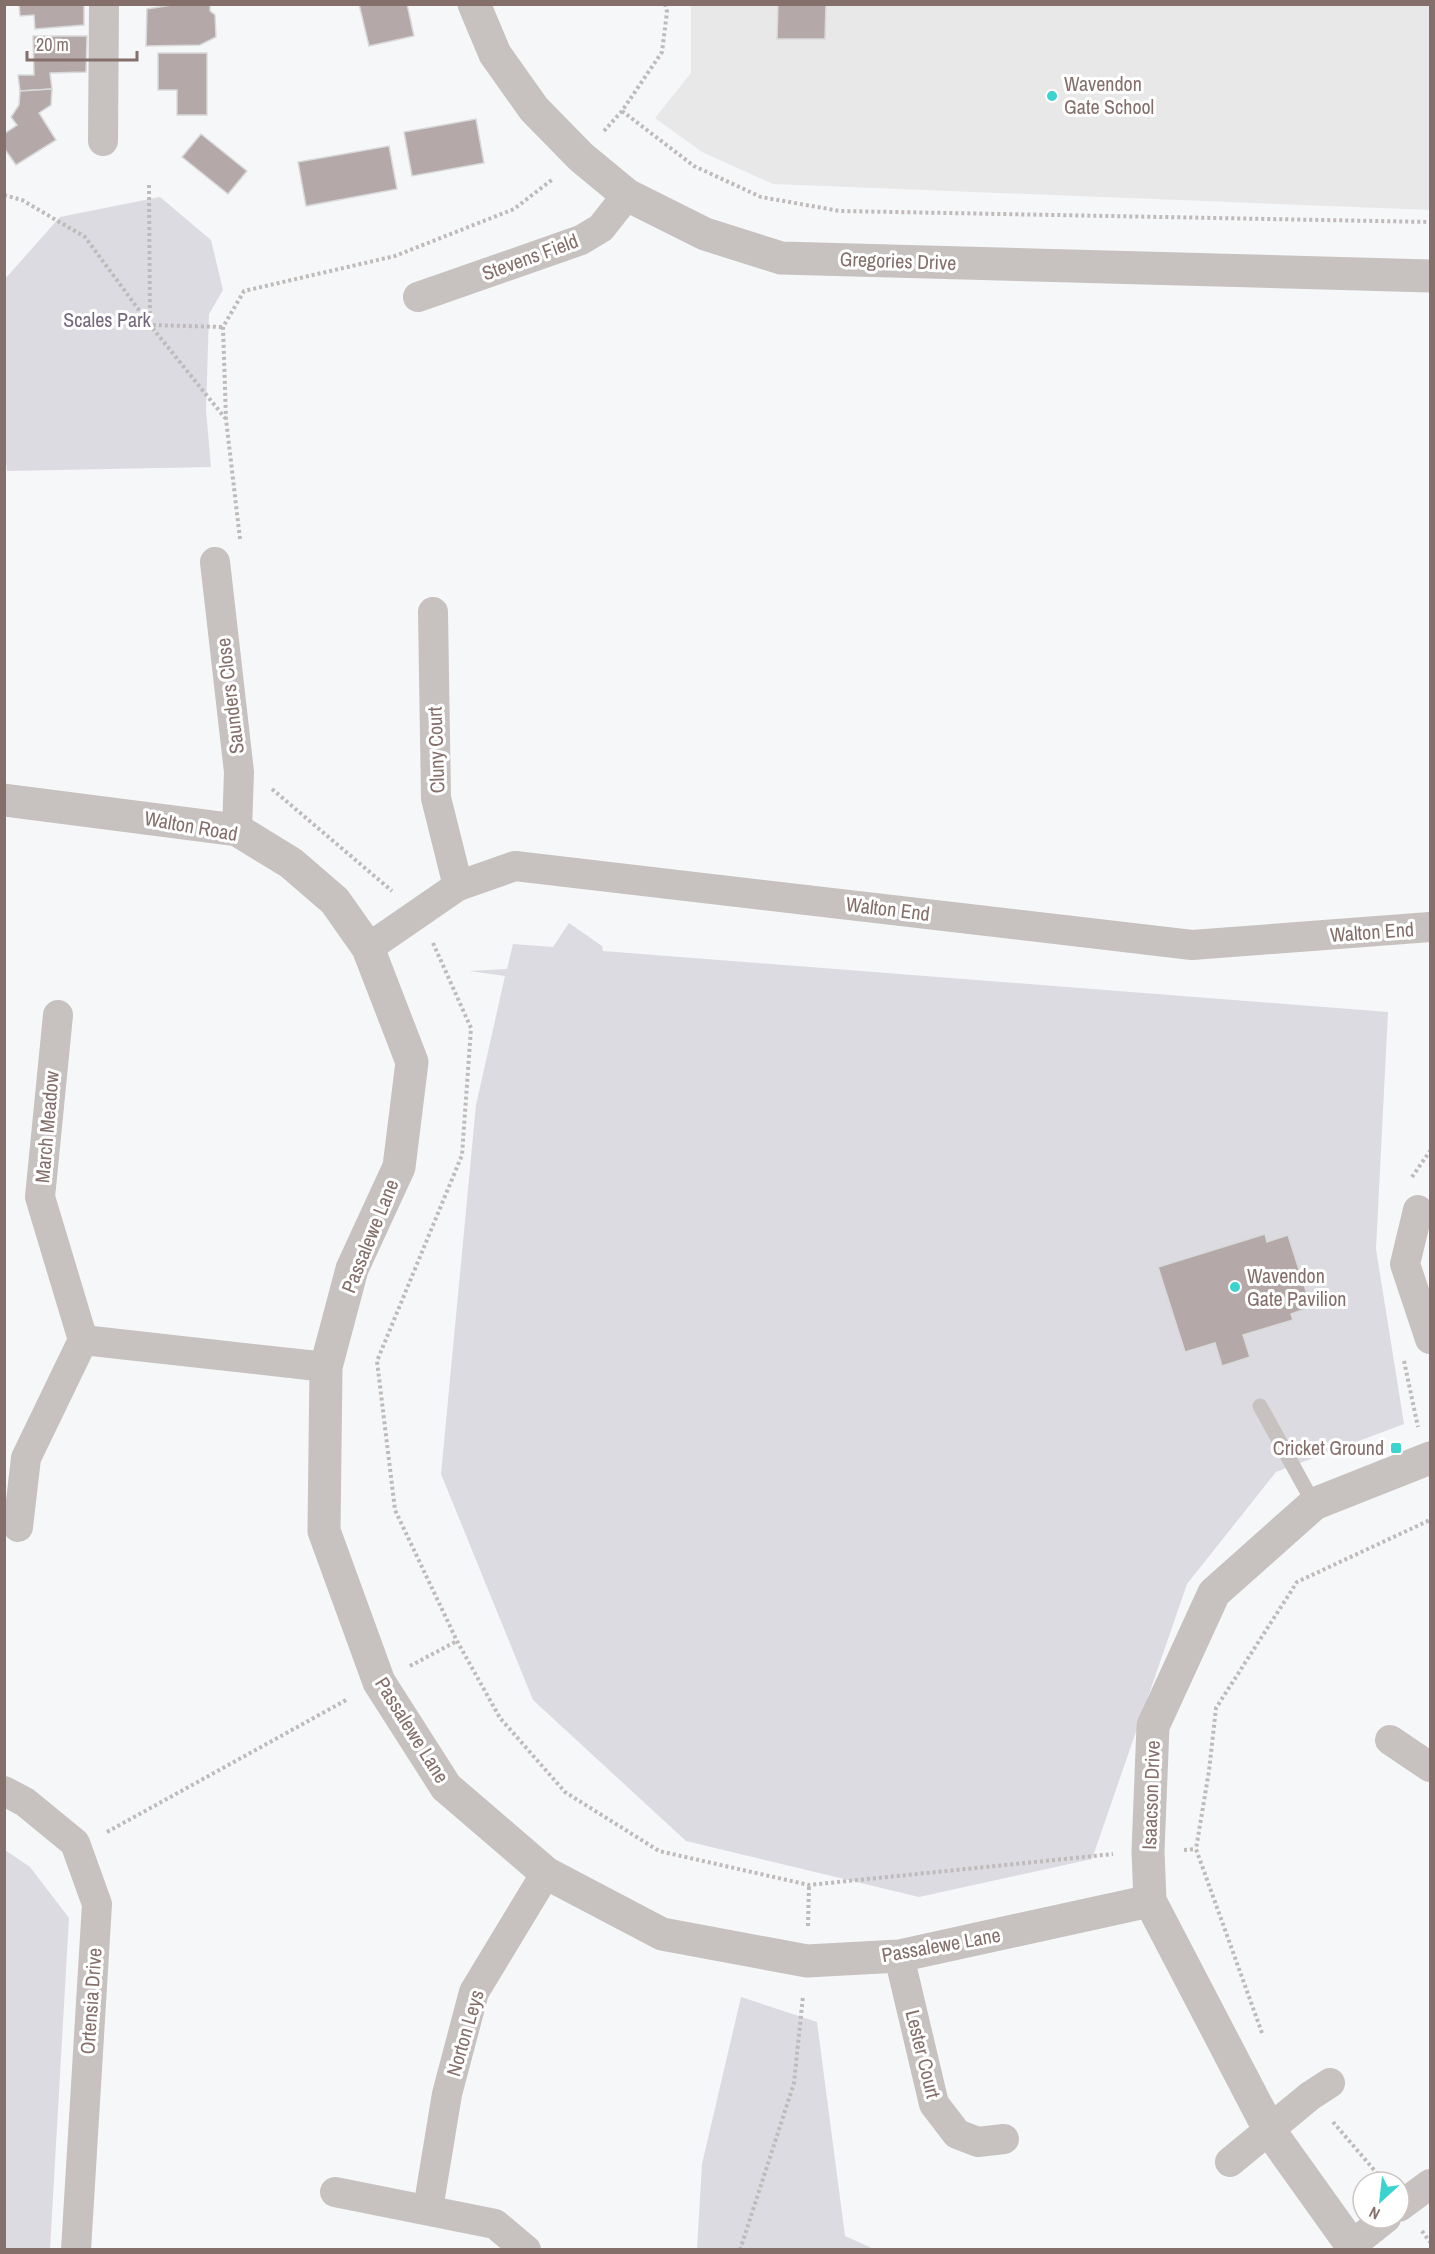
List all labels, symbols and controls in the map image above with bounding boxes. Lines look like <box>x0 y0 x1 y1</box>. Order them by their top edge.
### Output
scale bar <box>27 24 136 62</box>
text: 20 m <box>36 32 69 57</box>
place label: Wavendon Gate School <box>1064 70 1154 120</box>
marker: Wavendon Gate School <box>1045 89 1059 103</box>
street label: Stevens Field <box>478 227 582 286</box>
street label: Gregories Drive <box>839 245 957 276</box>
park label: Scales Park <box>63 306 152 333</box>
street label: Saunders Close <box>209 637 250 756</box>
street label: Cluny Court <box>420 706 451 794</box>
street label: Walton Road <box>142 804 240 847</box>
street label: Walton End <box>845 890 931 927</box>
street label: Walton End <box>1329 915 1415 948</box>
street label: March Meadow <box>28 1070 65 1184</box>
street label: Passalewe Lane <box>334 1175 405 1297</box>
place label: Wavendon Gate Pavilion <box>1247 1262 1346 1312</box>
marker: Wavendon Gate Pavilion <box>1228 1280 1242 1294</box>
place label: Cricket Ground <box>1273 1434 1384 1461</box>
marker: Cricket Ground <box>1389 1441 1403 1455</box>
street label: Passalewe Lane <box>369 1672 456 1788</box>
street label: Isaacson Drive <box>1135 1740 1166 1850</box>
street label: Passalewe Lane <box>879 1921 1003 1968</box>
street label: Ortensia Drive <box>73 1947 108 2055</box>
street label: Norton Leys <box>439 1987 490 2079</box>
street label: Lester Court <box>899 2007 948 2101</box>
north arrow <box>1351 2170 1411 2230</box>
text: N <box>1365 2201 1383 2225</box>

